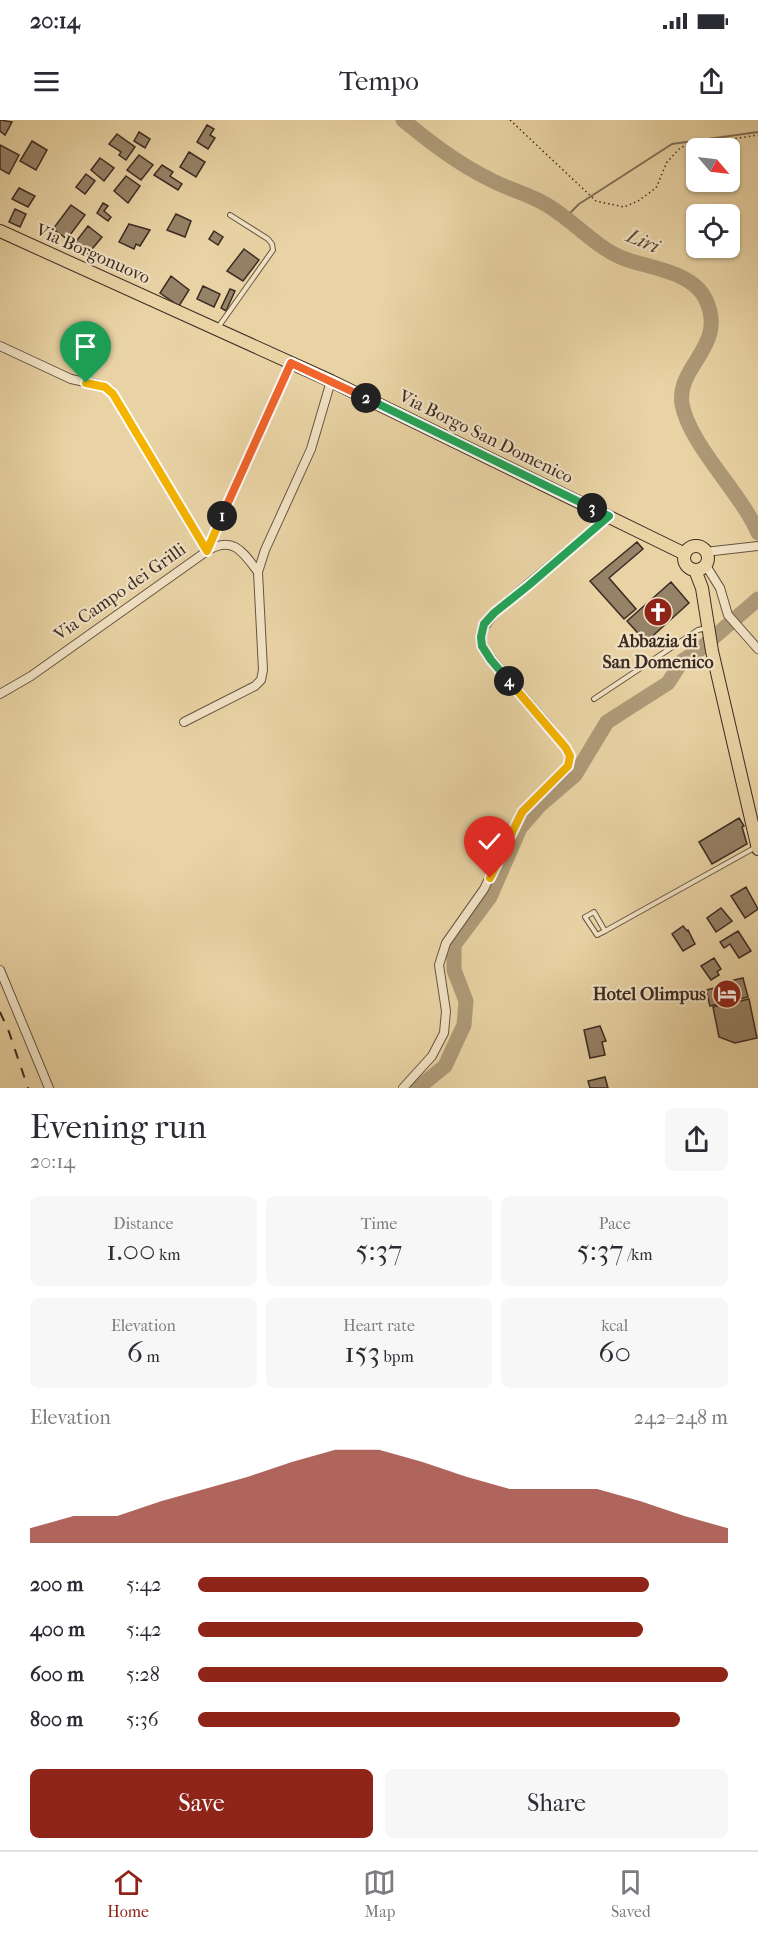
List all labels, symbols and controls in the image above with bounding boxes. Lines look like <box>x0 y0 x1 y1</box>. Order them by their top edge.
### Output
text: 20:14 <box>30 8 80 34</box>
icon: menu <box>30 65 63 98</box>
text: Tempo <box>339 65 419 97</box>
icon: share <box>695 65 728 98</box>
north arrow <box>686 138 740 192</box>
map controls <box>686 138 740 258</box>
button: locate <box>686 204 740 258</box>
street label: Via Borgonuovo <box>32 219 153 289</box>
water label: Liri <box>622 223 664 259</box>
pin <box>60 321 111 383</box>
icon: arrive <box>69 330 102 363</box>
pin: 2 <box>351 383 381 413</box>
street label: Via Borgo San Domenico <box>395 385 577 488</box>
text: 2 <box>362 388 370 407</box>
pin: 3 <box>577 493 607 523</box>
text: 3 <box>589 498 595 517</box>
pin: 1 <box>207 501 237 531</box>
text: 1 <box>219 506 225 525</box>
street label: Via Campo dei Grilli <box>49 538 191 646</box>
church icon: Abbazia di San Domenico <box>642 596 674 628</box>
place label: Abbazia di San Domenico <box>602 631 714 673</box>
pin: 4 <box>494 666 524 696</box>
text: 4 <box>504 671 514 690</box>
pin <box>464 816 515 878</box>
icon: check <box>473 825 506 858</box>
hotel icon: Hotel Olimpus <box>711 978 743 1010</box>
place label: Hotel Olimpus <box>593 984 706 1005</box>
text: Evening run <box>30 1108 207 1147</box>
button: share <box>665 1108 728 1171</box>
text: 20:14 <box>30 1150 75 1173</box>
text: Distance <box>113 1214 173 1233</box>
text: Time <box>361 1214 397 1233</box>
text: Pace <box>599 1214 631 1233</box>
text: 1.00 <box>106 1233 156 1268</box>
text: 5:37 <box>355 1233 403 1268</box>
text: 5:37 <box>577 1233 624 1268</box>
text: km <box>156 1245 181 1264</box>
text: /km <box>624 1245 653 1264</box>
text: Elevation <box>111 1316 176 1335</box>
text: Heart rate <box>343 1316 415 1335</box>
text: kcal <box>601 1316 628 1335</box>
text: 6 <box>127 1335 143 1370</box>
text: 153 <box>344 1335 380 1370</box>
text: 60 <box>598 1335 631 1370</box>
text: m <box>143 1347 160 1366</box>
text: bpm <box>380 1347 414 1366</box>
text: Elevation <box>30 1406 111 1429</box>
text: 242–248 m <box>634 1406 728 1429</box>
text: 200 m <box>30 1573 83 1596</box>
text: 5:42 <box>126 1573 162 1596</box>
text: 400 m <box>30 1618 85 1641</box>
text: 5:42 <box>126 1618 162 1641</box>
text: 600 m <box>30 1663 84 1686</box>
text: 5:28 <box>126 1663 160 1686</box>
text: 800 m <box>30 1708 83 1731</box>
text: 5:36 <box>126 1708 159 1731</box>
button: Save <box>30 1769 373 1838</box>
button: Share <box>385 1769 728 1838</box>
tab: Home <box>107 1866 149 1921</box>
tab: Map <box>363 1866 396 1921</box>
tab: Saved <box>611 1866 651 1921</box>

